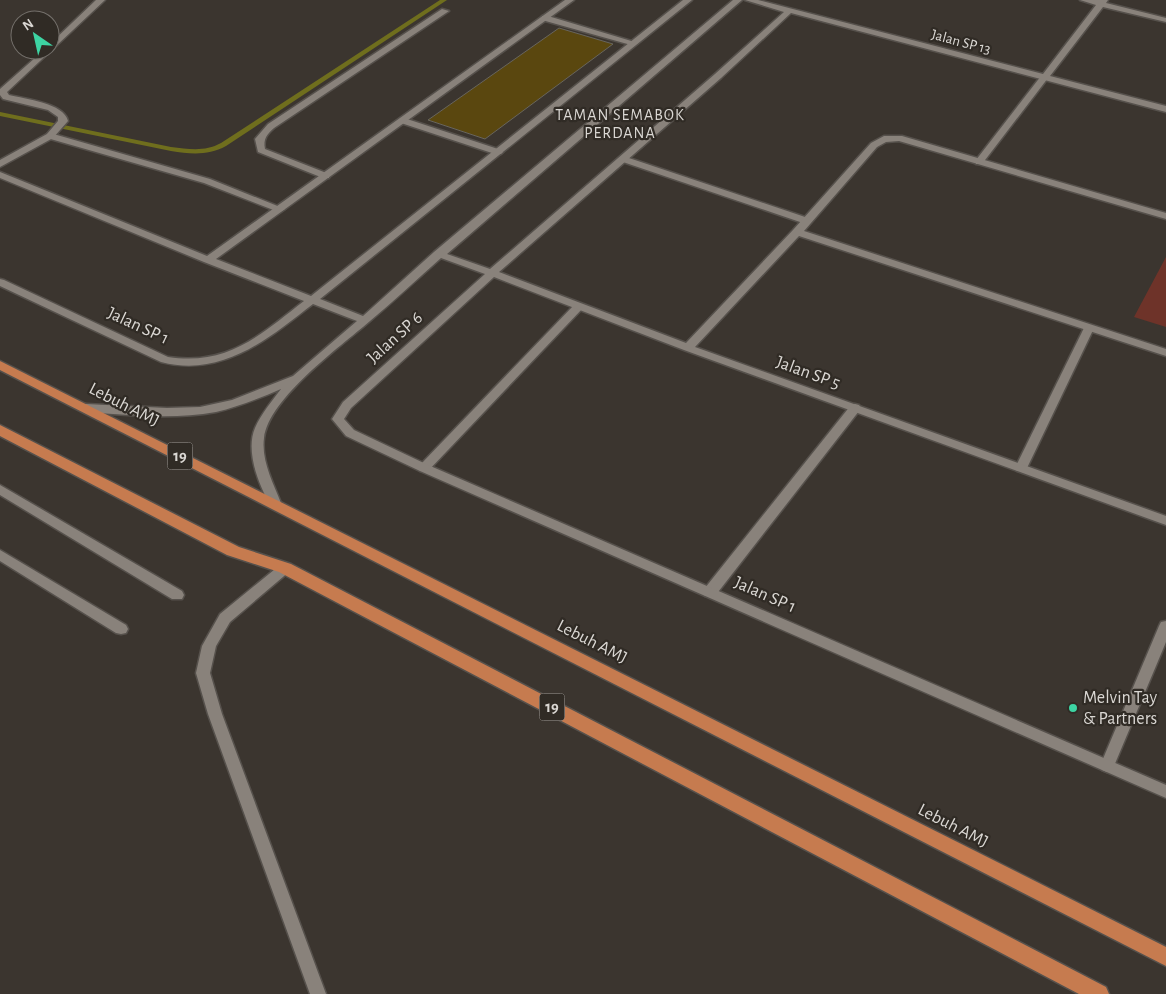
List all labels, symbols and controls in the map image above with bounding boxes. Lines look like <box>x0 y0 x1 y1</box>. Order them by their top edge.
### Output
north arrow <box>10 10 60 60</box>
text: N <box>20 17 36 34</box>
street label: Jalan SP 13 <box>930 27 992 57</box>
district label: TAMAN SEMABOK PERDANA <box>555 107 685 141</box>
street label: Jalan SP 1 <box>105 304 171 348</box>
street label: Jalan SP 6 <box>364 309 426 367</box>
street label: Jalan SP 5 <box>774 353 842 393</box>
street label: Lebuh AMJ <box>86 380 162 430</box>
road number: 19 <box>168 442 192 470</box>
street label: Jalan SP 1 <box>731 573 799 617</box>
street label: Lebuh AMJ <box>554 617 630 667</box>
place label: Melvin Tay & Partners <box>1083 689 1158 728</box>
road number: 19 <box>540 694 564 720</box>
marker: Melvin Tay & Partners <box>1067 702 1079 714</box>
street label: Lebuh AMJ <box>915 801 991 851</box>

